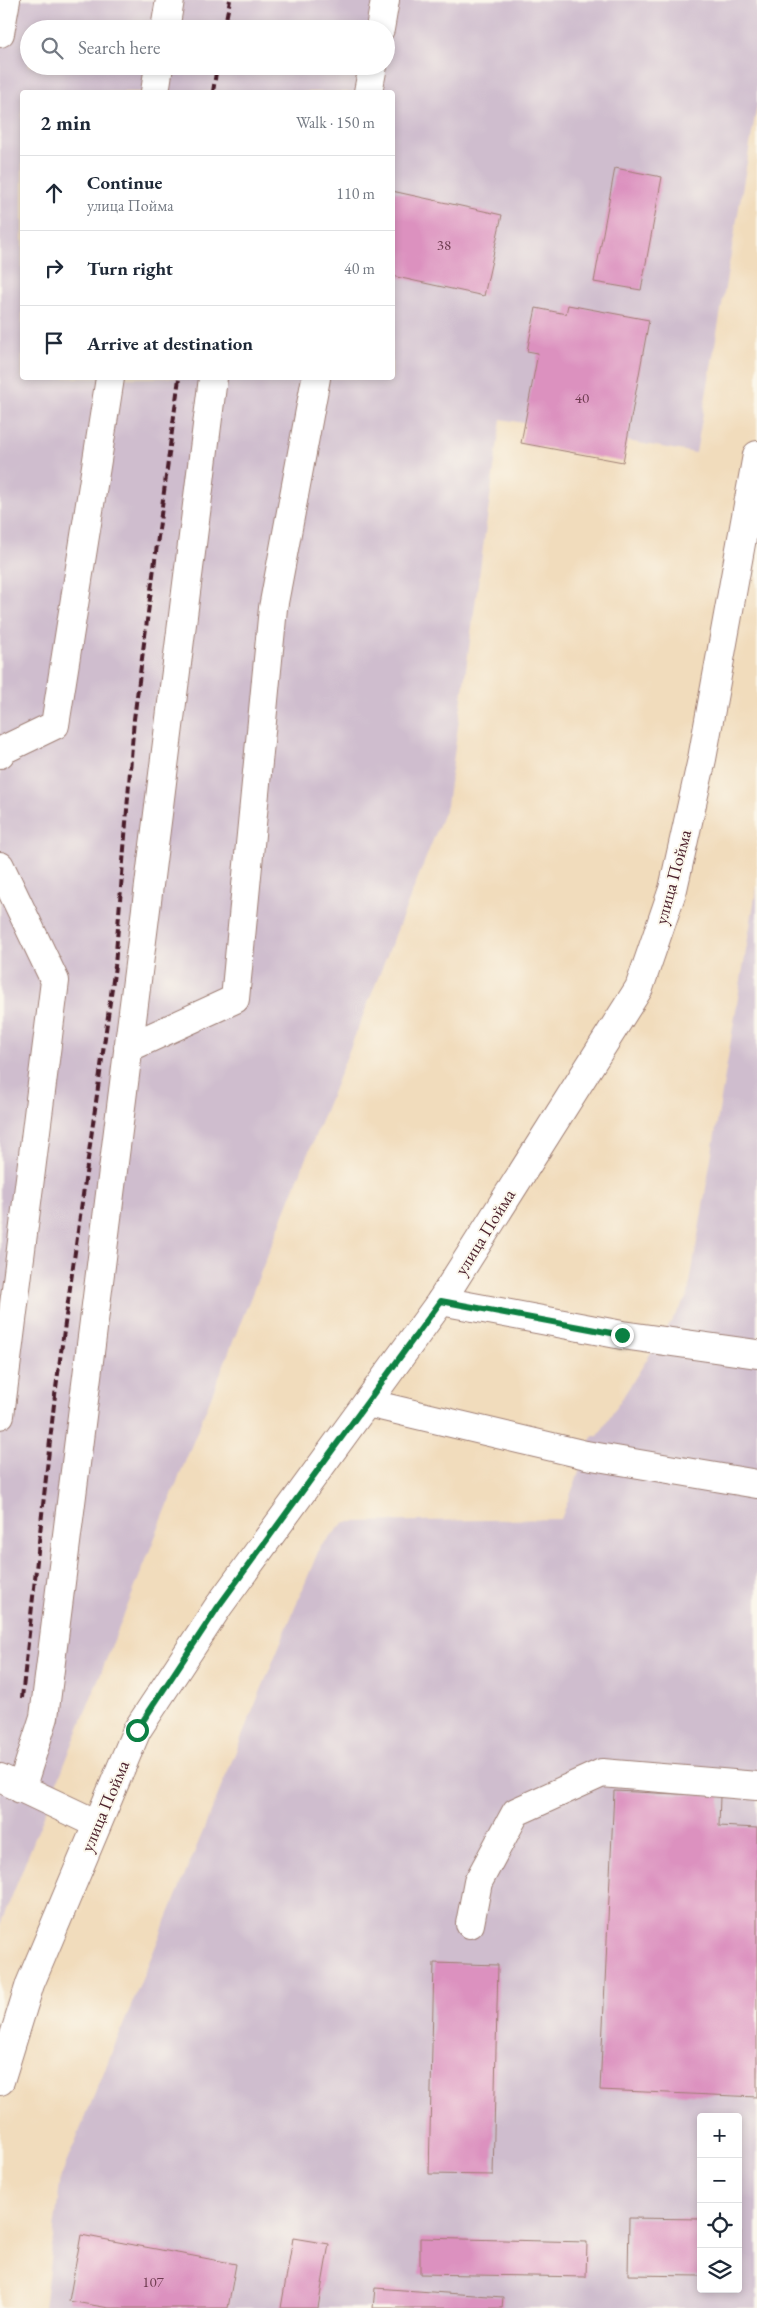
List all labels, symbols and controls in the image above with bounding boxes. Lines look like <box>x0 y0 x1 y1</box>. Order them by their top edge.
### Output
search box <box>20 20 395 75</box>
icon: search <box>38 34 66 62</box>
text: Search here <box>78 35 160 60</box>
text: 2 min <box>40 109 91 136</box>
text: Walk · 150 m <box>296 112 375 133</box>
text: Continue <box>87 170 162 195</box>
icon: ahead <box>40 179 68 207</box>
text: 110 m <box>336 183 375 204</box>
text: улица Пойма <box>87 195 174 216</box>
house number: 38 <box>437 235 451 254</box>
icon: right <box>40 254 68 282</box>
text: Turn right <box>87 256 173 281</box>
text: 40 m <box>344 258 375 279</box>
icon: arrive <box>40 329 68 357</box>
text: Arrive at destination <box>87 331 253 356</box>
house number: 40 <box>575 388 589 407</box>
street label: улица Пойма <box>649 826 696 927</box>
street label: улица Пойма <box>449 1184 521 1279</box>
route end <box>611 1324 634 1347</box>
route start <box>126 1719 149 1742</box>
street label: улица Пойма <box>75 1756 134 1855</box>
map controls <box>697 2113 742 2293</box>
button: + <box>697 2113 742 2158</box>
button: − <box>697 2158 742 2203</box>
button: locate <box>697 2203 742 2248</box>
button: layers <box>697 2248 742 2293</box>
house number: 107 <box>142 2272 165 2291</box>

